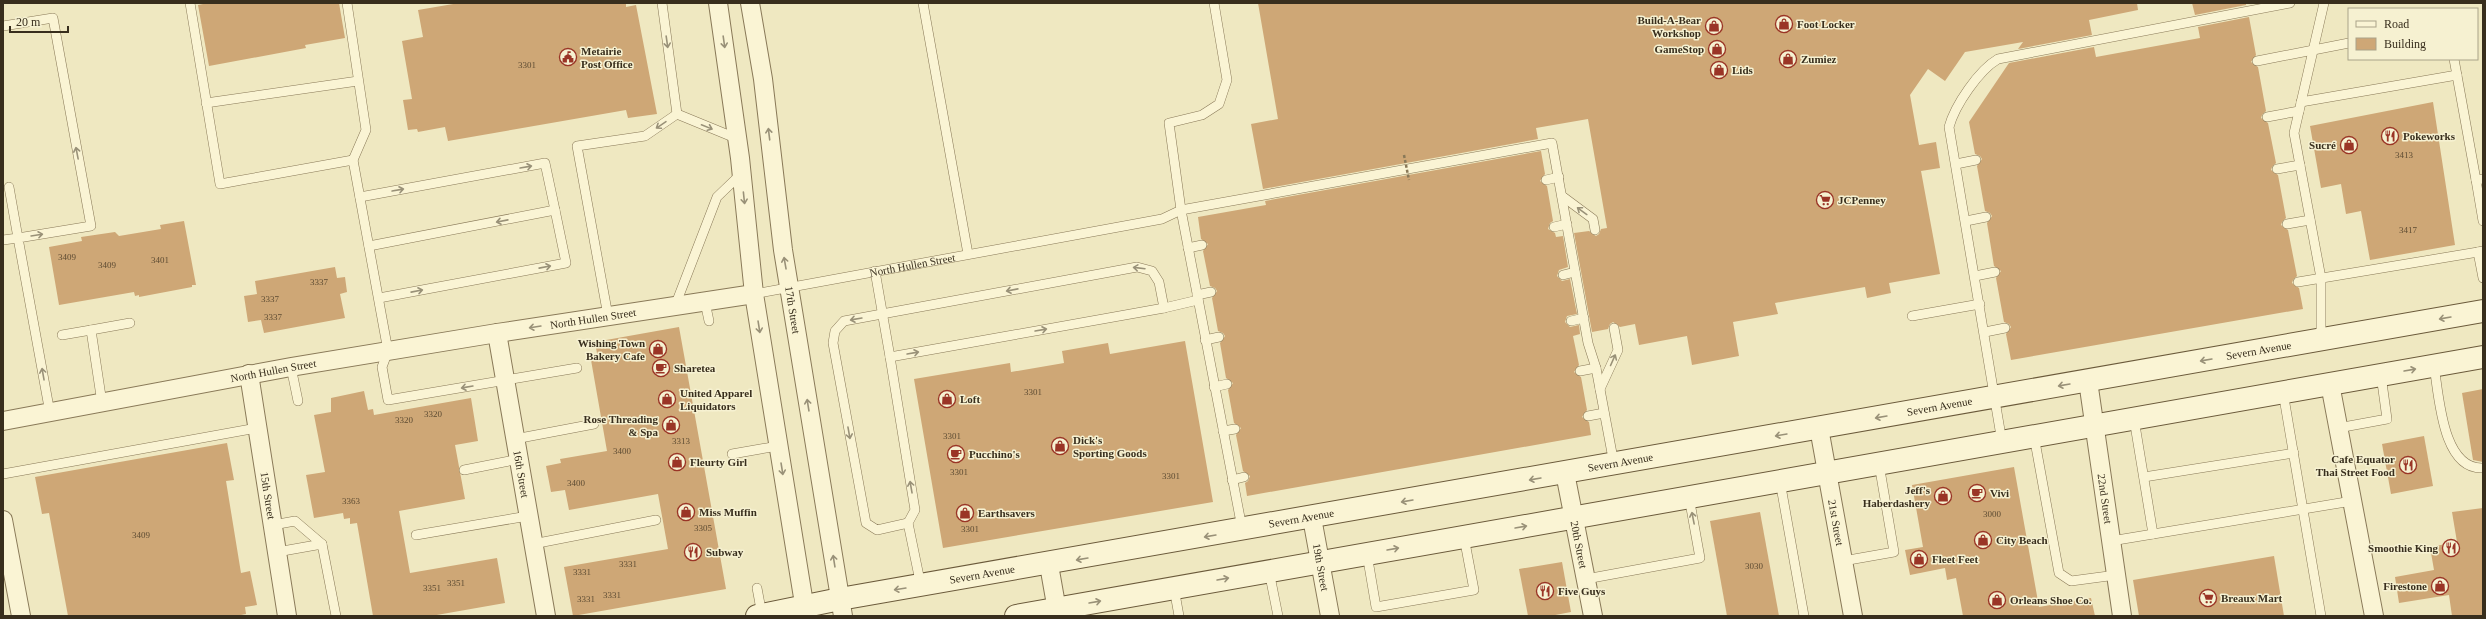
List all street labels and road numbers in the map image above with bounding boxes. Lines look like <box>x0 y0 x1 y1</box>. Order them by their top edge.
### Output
street label: North Hullen Street <box>869 251 956 279</box>
street label: 17th Street <box>783 285 803 335</box>
street label: North Hullen Street <box>549 306 637 331</box>
street label: Severn Avenue <box>2225 339 2292 362</box>
street label: North Hullen Street <box>229 357 317 384</box>
street label: Severn Avenue <box>1906 395 1973 418</box>
street label: 16th Street <box>511 449 531 499</box>
street label: Severn Avenue <box>1587 451 1654 474</box>
street label: 15th Street <box>258 471 278 520</box>
street label: 22nd Street <box>2095 473 2115 525</box>
street label: 21st Street <box>1826 498 1846 547</box>
street label: Severn Avenue <box>1268 507 1335 530</box>
street label: 20th Street <box>1569 520 1590 569</box>
street label: 19th Street <box>1311 542 1331 592</box>
street label: Severn Avenue <box>948 562 1016 586</box>

